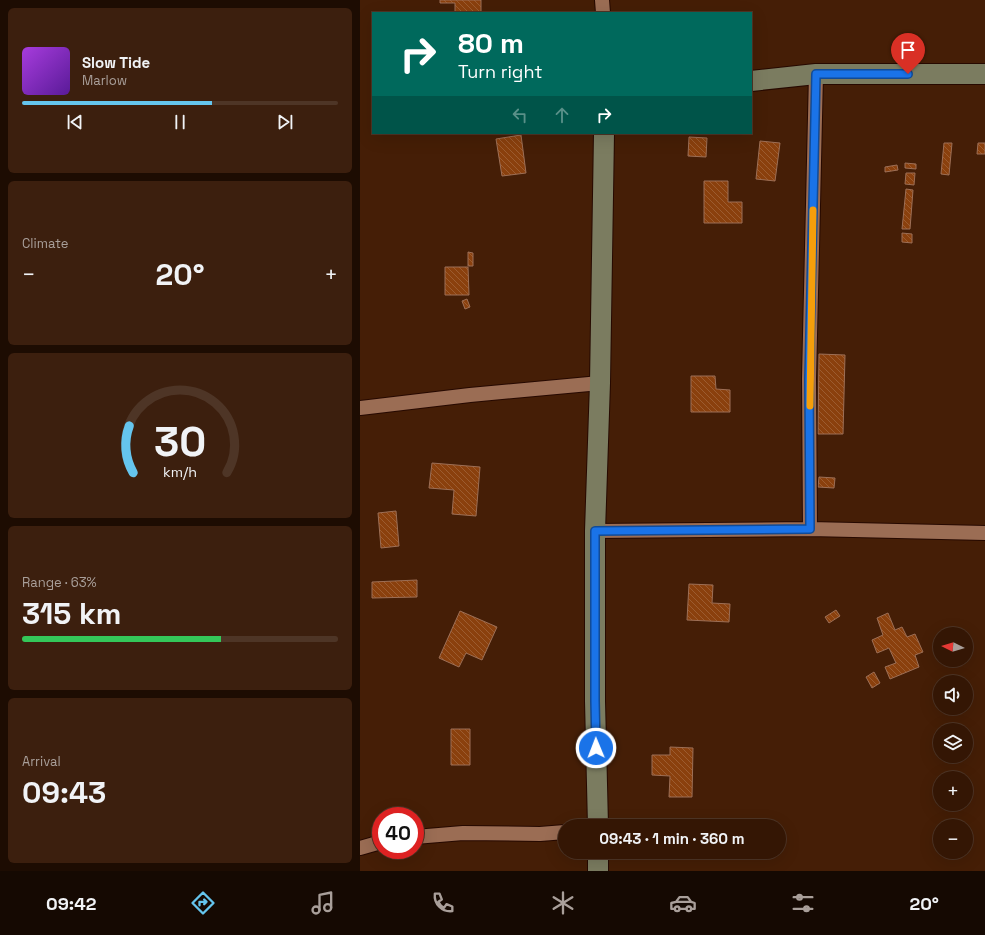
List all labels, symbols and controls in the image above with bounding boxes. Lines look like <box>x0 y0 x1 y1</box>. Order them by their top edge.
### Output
text: 80 m <box>458 25 524 61</box>
icon: right <box>392 28 444 80</box>
pin <box>891 33 925 74</box>
icon: arrive <box>897 39 919 61</box>
text: Slow Tide <box>82 53 150 72</box>
text: Turn right <box>458 60 542 83</box>
text: Marlow <box>82 72 127 89</box>
icon: left <box>509 104 531 126</box>
icon: ahead <box>551 104 573 126</box>
icon: right <box>593 104 615 126</box>
icon: previous <box>64 111 86 133</box>
icon: pause <box>169 111 191 133</box>
icon: next <box>274 111 296 133</box>
text: Climate <box>22 235 68 252</box>
text: 20° <box>155 255 205 294</box>
text: − <box>22 260 36 288</box>
text: + <box>324 260 338 288</box>
text: 30 <box>154 415 206 468</box>
text: km/h <box>163 463 197 481</box>
text: Range · 63% <box>22 574 97 591</box>
text: 315 km <box>22 594 121 633</box>
north arrow <box>933 627 973 667</box>
map controls <box>933 627 973 859</box>
button: sound <box>933 675 973 715</box>
button: layers <box>933 723 973 763</box>
position arrow <box>575 727 617 769</box>
text: Arrival <box>22 753 61 770</box>
button: + <box>933 771 973 811</box>
text: 09:43 <box>22 773 106 812</box>
speed limit sign: 40 <box>372 807 424 859</box>
button: − <box>933 819 973 859</box>
text: 09:43 · 1 min · 360 m <box>599 829 745 848</box>
icon: directions <box>189 889 217 917</box>
icon: music <box>309 889 337 917</box>
icon: phone <box>429 889 457 917</box>
icon: climate <box>549 889 577 917</box>
icon: car <box>669 889 697 917</box>
icon: filters <box>789 889 817 917</box>
text: 09:42 <box>46 892 96 915</box>
text: 20° <box>909 892 939 915</box>

